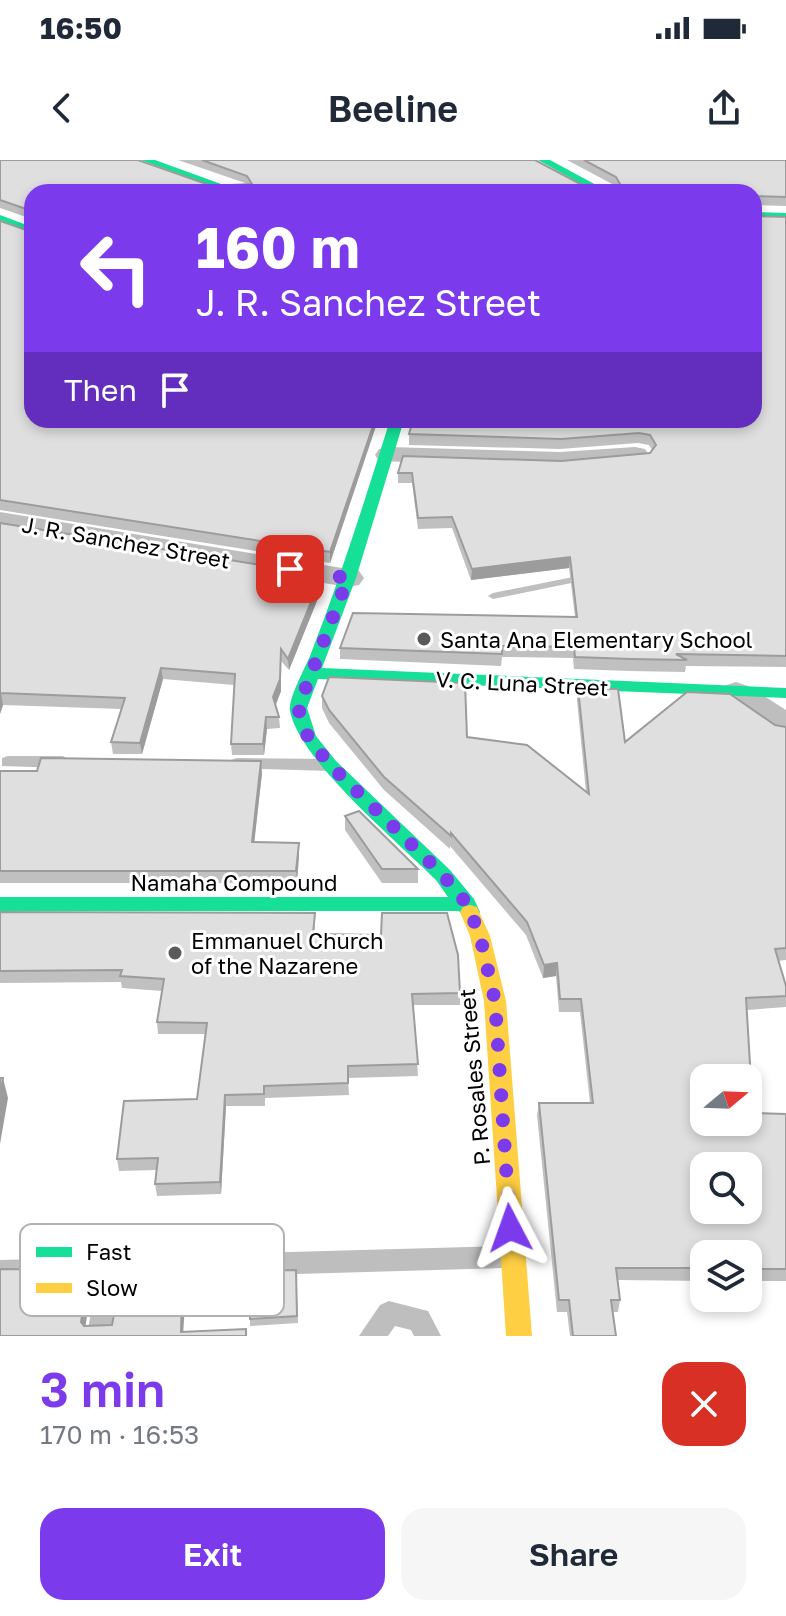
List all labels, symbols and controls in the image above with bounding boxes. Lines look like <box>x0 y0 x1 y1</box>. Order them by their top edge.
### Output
text: 16:50 <box>40 10 122 46</box>
icon: back <box>40 86 84 130</box>
icon: share <box>702 86 746 130</box>
text: Beeline <box>328 87 458 130</box>
text: 160 m <box>196 213 360 280</box>
icon: left <box>64 216 168 320</box>
text: J. R. Sanchez Street <box>196 281 541 324</box>
icon: arrive <box>153 368 197 412</box>
text: Then <box>64 372 137 408</box>
street label: J. R. Sanchez Street <box>20 510 232 574</box>
pin <box>256 535 324 603</box>
icon: arrive <box>268 547 312 591</box>
place label: Santa Ana Elementary School <box>440 626 753 653</box>
marker: Santa Ana Elementary School <box>415 630 433 648</box>
street label: V. C. Luna Street <box>435 665 609 701</box>
street label: Namaha Compound <box>130 869 338 896</box>
place label: Emmanuel Church of the Nazarene <box>191 927 384 979</box>
marker: Emmanuel Church of the Nazarene <box>166 944 184 962</box>
street label: P. Rosales Street <box>453 987 495 1167</box>
north arrow <box>690 1064 762 1136</box>
map controls <box>690 1064 762 1312</box>
button: search <box>690 1152 762 1224</box>
position arrow <box>468 1186 552 1270</box>
legend <box>20 1224 284 1316</box>
text: Fast <box>86 1238 132 1265</box>
button: layers <box>690 1240 762 1312</box>
text: Slow <box>86 1274 138 1301</box>
text: 3 min <box>40 1360 165 1418</box>
button: close <box>662 1362 746 1446</box>
text: 170 m · 16:53 <box>40 1419 199 1450</box>
button: Exit <box>40 1508 385 1600</box>
button: Share <box>401 1508 746 1600</box>

